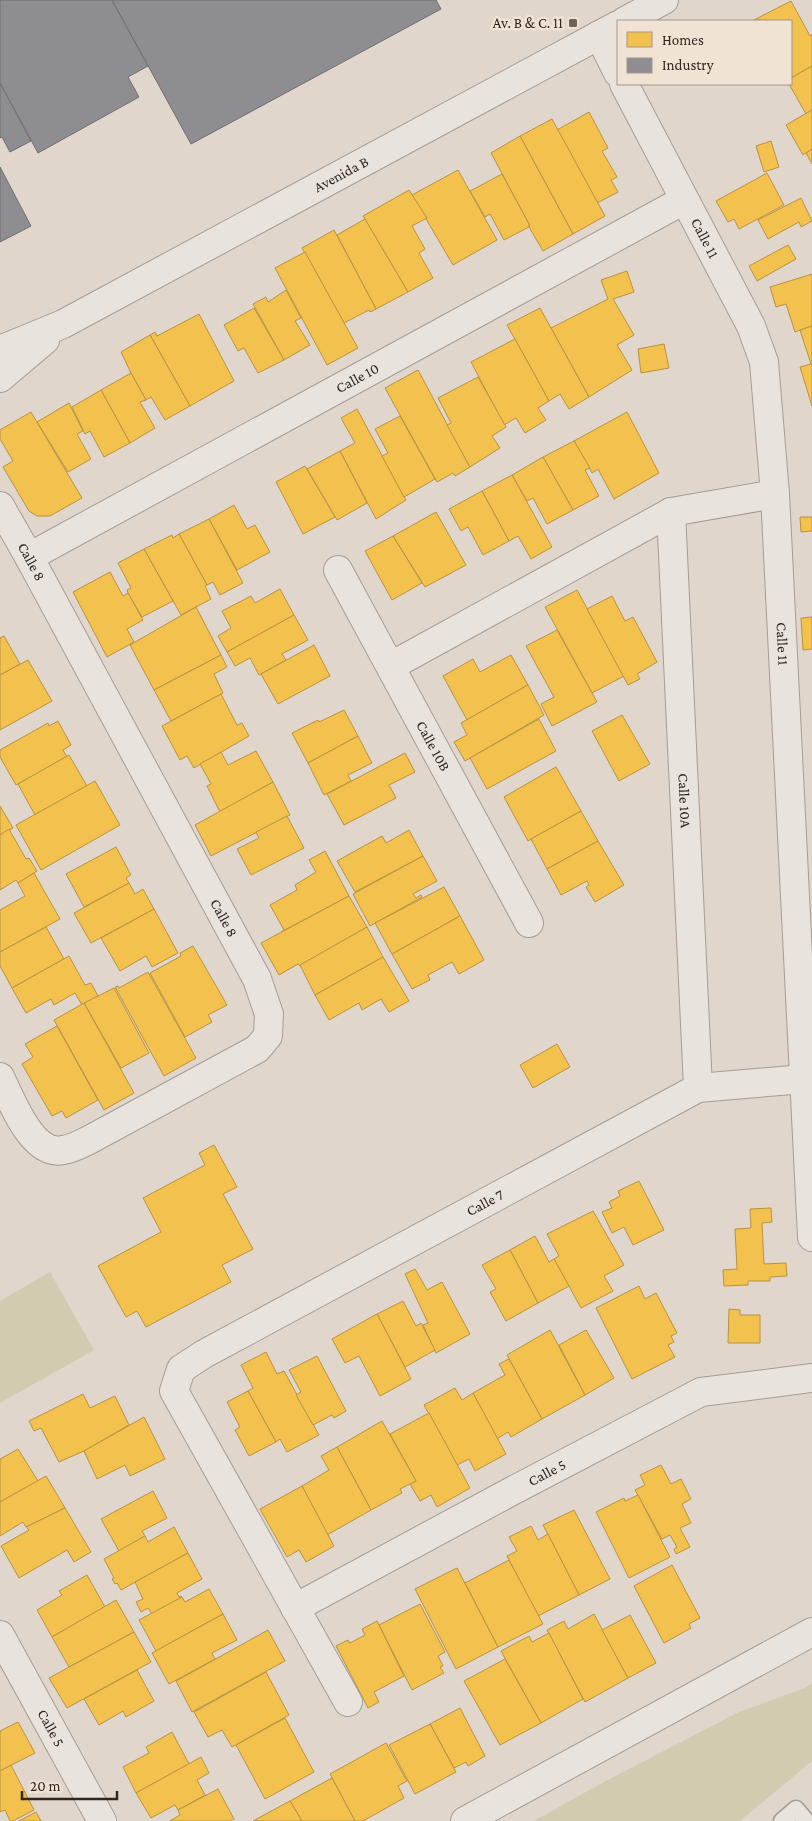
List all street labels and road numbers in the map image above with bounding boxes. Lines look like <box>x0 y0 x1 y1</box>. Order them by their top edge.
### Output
street label: Avenida B <box>311 153 371 195</box>
street label: Calle 11 <box>688 215 722 261</box>
street label: Calle 10 <box>333 360 382 396</box>
street label: Calle 8 <box>15 540 48 584</box>
street label: Calle 11 <box>773 622 792 666</box>
street label: Calle 10B <box>413 718 453 774</box>
street label: Calle 10A <box>675 773 694 829</box>
street label: Calle 8 <box>207 896 241 940</box>
street label: Calle 7 <box>464 1186 506 1219</box>
street label: Calle 5 <box>525 1456 568 1489</box>
street label: Calle 5 <box>34 1707 68 1749</box>

